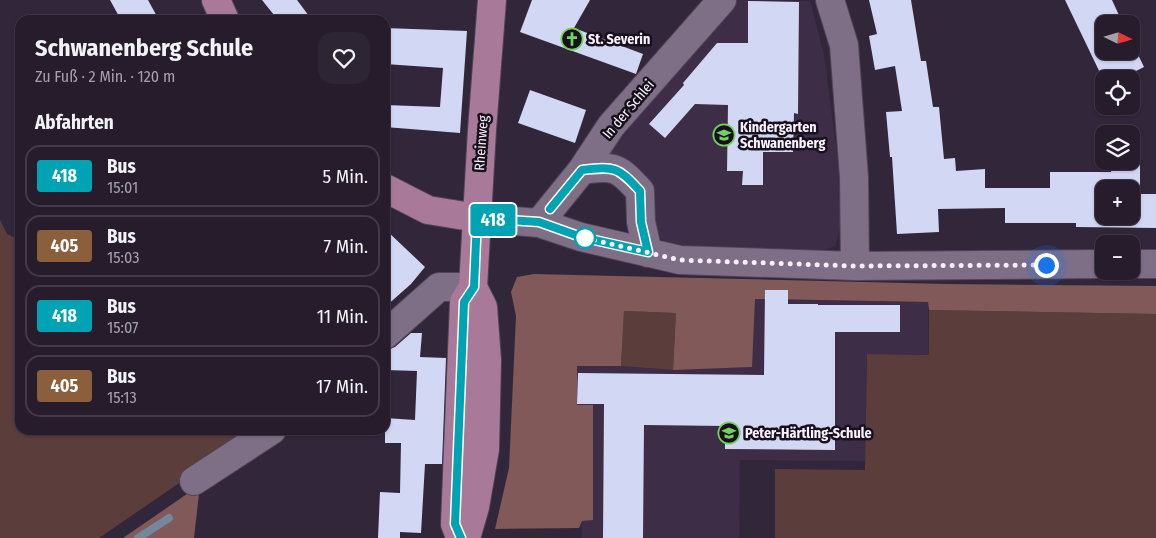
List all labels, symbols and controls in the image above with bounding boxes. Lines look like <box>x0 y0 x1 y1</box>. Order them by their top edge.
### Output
north arrow <box>1095 15 1140 60</box>
map controls <box>1095 15 1140 280</box>
church icon: St. Severin <box>560 27 584 51</box>
place label: St. Severin <box>588 31 650 48</box>
button: heart <box>318 32 370 84</box>
text: Schwanenberg Schule <box>35 34 253 62</box>
text: Zu Fuß · 2 Min. · 120 m <box>35 67 175 86</box>
button: locate <box>1095 70 1140 115</box>
street label: In der Schlei <box>599 77 658 142</box>
text: Abfahrten <box>35 111 114 134</box>
street label: Rheinweg <box>471 114 492 171</box>
place label: Kindergarten Schwanenberg <box>740 119 826 152</box>
school or university icon: Kindergarten Schwanenberg <box>712 123 736 147</box>
button: layers <box>1095 125 1140 170</box>
text: Bus <box>107 155 136 178</box>
text: 418 <box>52 165 77 187</box>
text: 5 Min. <box>322 165 368 188</box>
text: 15:01 <box>107 178 138 197</box>
button: + <box>1095 180 1140 225</box>
line badge: 418 <box>464 204 522 236</box>
text: 418 <box>480 209 506 231</box>
text: Bus <box>107 225 136 248</box>
unlabelled marker <box>574 227 596 249</box>
text: 405 <box>51 235 78 257</box>
text: 7 Min. <box>324 235 368 258</box>
button: − <box>1095 235 1140 280</box>
text: 15:03 <box>107 248 139 267</box>
your location <box>1034 253 1059 278</box>
text: Bus <box>107 295 136 318</box>
text: 418 <box>52 305 77 327</box>
text: 11 Min. <box>317 305 368 328</box>
text: 15:07 <box>107 318 139 337</box>
text: Bus <box>107 365 136 388</box>
text: 405 <box>51 375 78 397</box>
text: 17 Min. <box>316 375 368 398</box>
text: 15:13 <box>107 388 137 407</box>
school or university icon: Peter-Härtling-Schule <box>717 421 741 445</box>
place label: Peter-Härtling-Schule <box>745 425 872 442</box>

